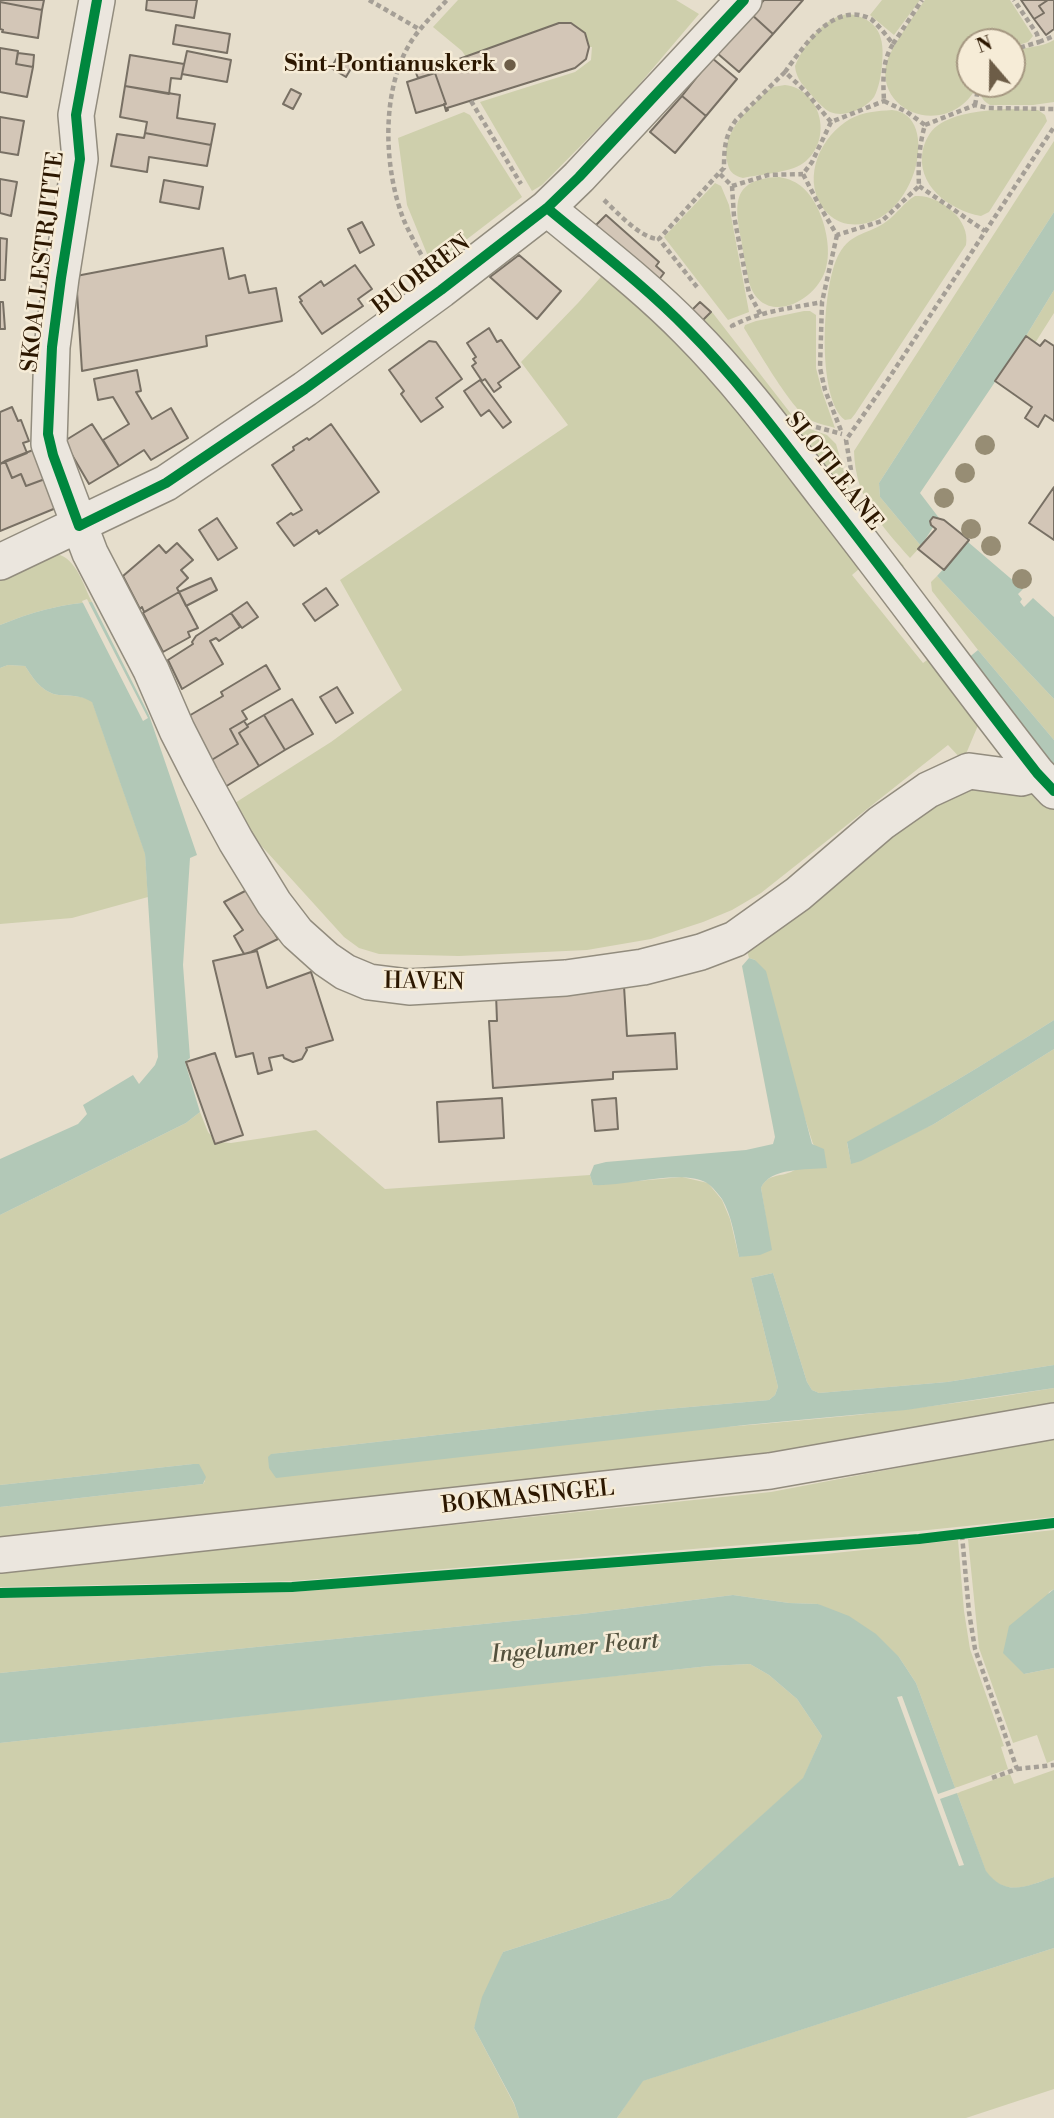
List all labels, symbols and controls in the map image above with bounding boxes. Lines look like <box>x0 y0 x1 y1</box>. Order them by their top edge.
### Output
north arrow <box>956 28 1026 98</box>
text: N <box>973 31 996 59</box>
place label: Sint-Pontianuskerk <box>284 51 496 79</box>
marker: Sint-Pontianuskerk <box>502 57 518 73</box>
street label: SKOALLESTRJITTE <box>17 150 71 374</box>
street label: BUORREN <box>368 230 476 322</box>
street label: SLOTLEANE <box>778 407 888 537</box>
street label: HAVEN <box>383 968 465 998</box>
street label: BOKMASINGEL <box>440 1475 616 1521</box>
water label: Ingelumer Feart <box>490 1627 660 1671</box>

